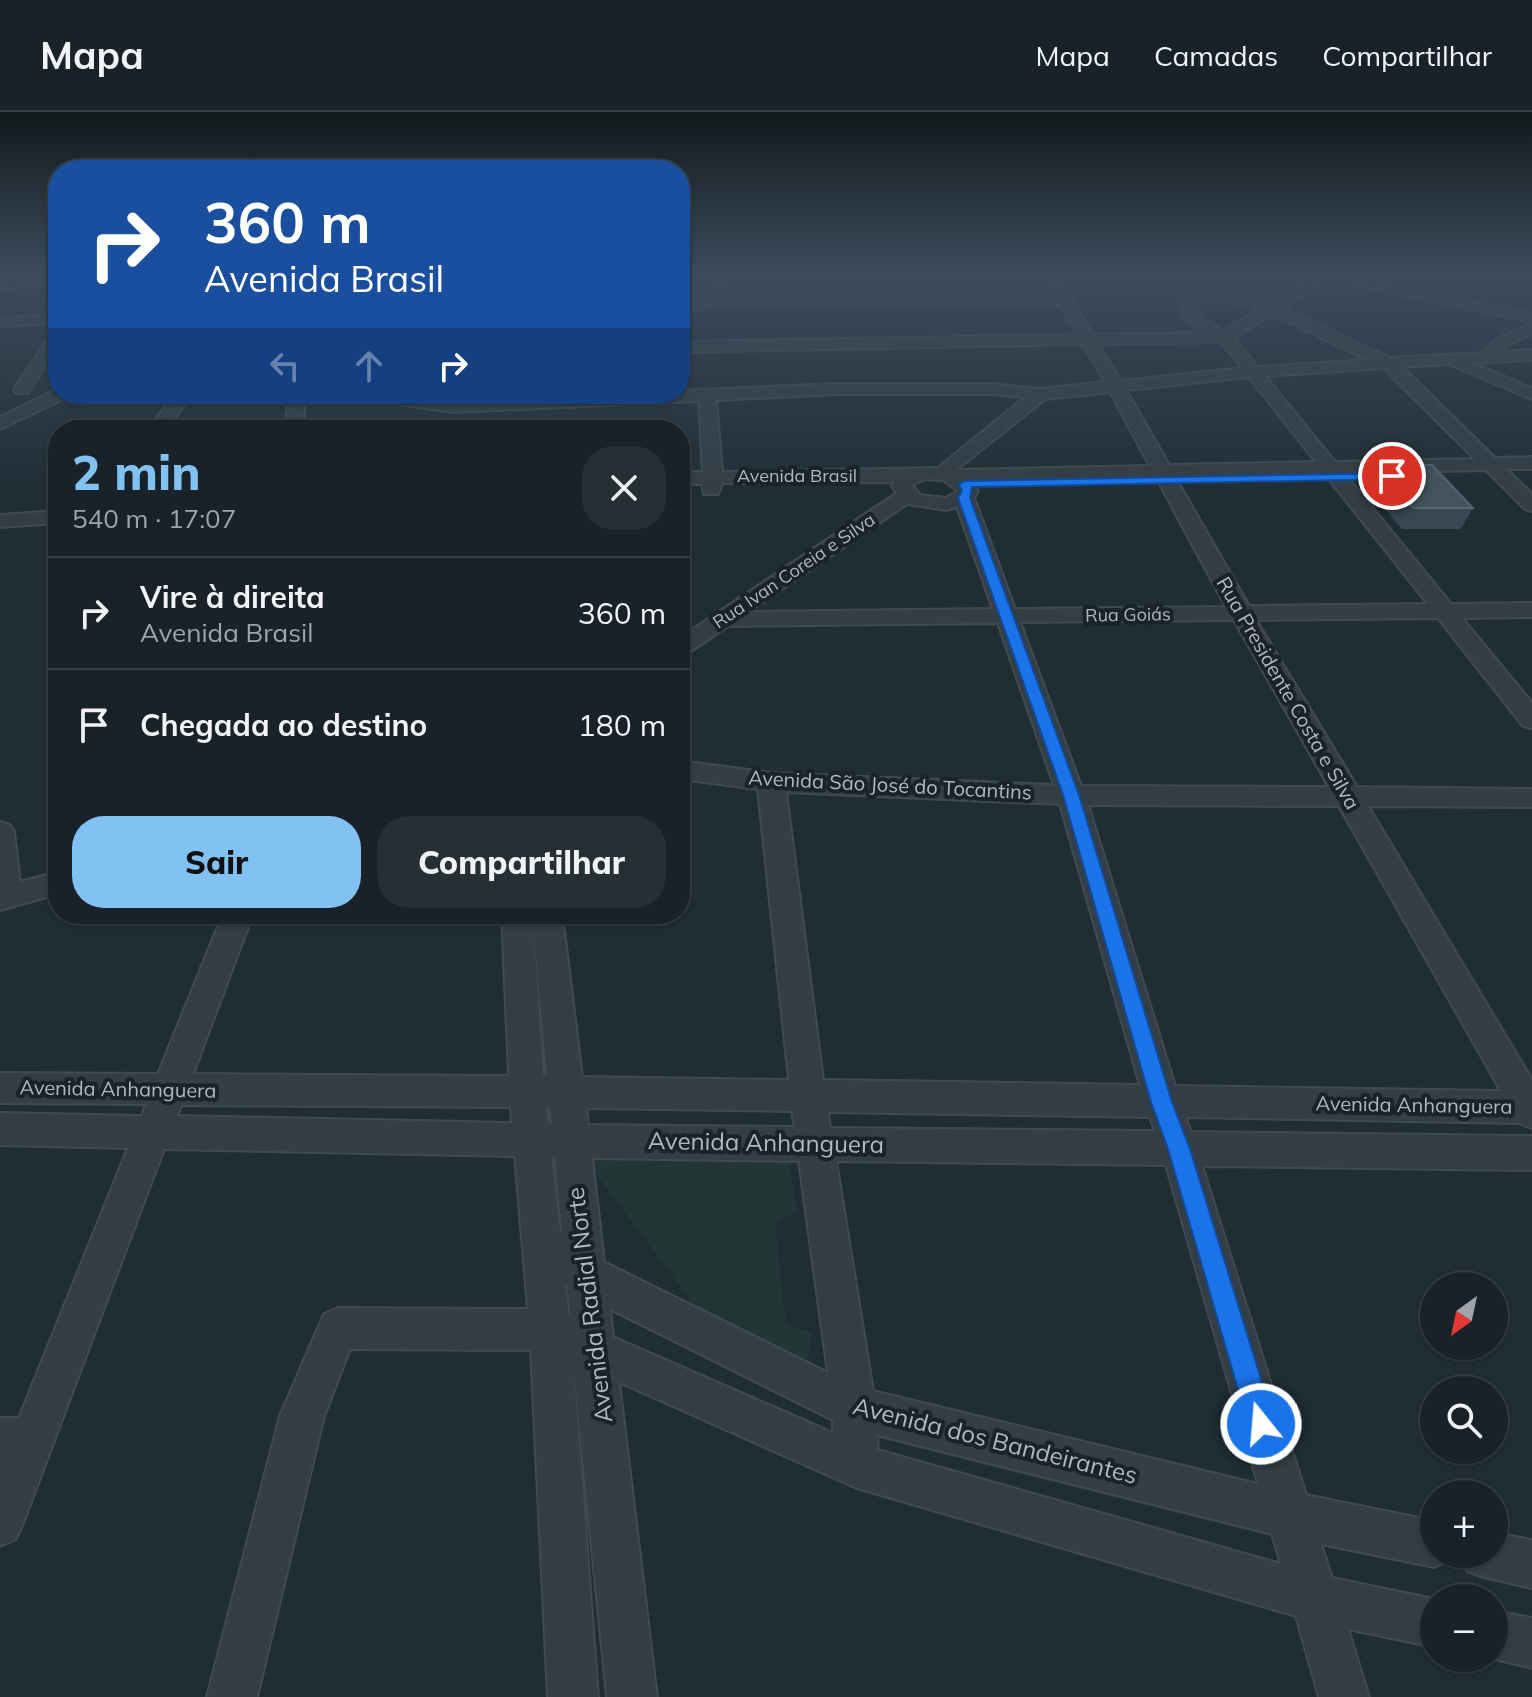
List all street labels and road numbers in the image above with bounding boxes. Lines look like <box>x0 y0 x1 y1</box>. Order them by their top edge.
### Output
street label: Avenida Brasil <box>737 464 857 487</box>
street label: Rua Ivan Coreia e Silva <box>708 508 879 633</box>
street label: Rua Presidente Costa e Silva <box>1211 572 1365 814</box>
street label: Rua Goiás <box>1085 602 1171 627</box>
street label: Avenida São José do Tocantins <box>748 765 1032 804</box>
street label: Avenida Anhanguera <box>19 1074 217 1103</box>
street label: Avenida Anhanguera <box>1315 1090 1513 1119</box>
street label: Avenida Anhanguera <box>648 1125 884 1159</box>
street label: Avenida Radial Norte <box>560 1186 618 1425</box>
street label: Avenida dos Bandeirantes <box>850 1390 1141 1490</box>

